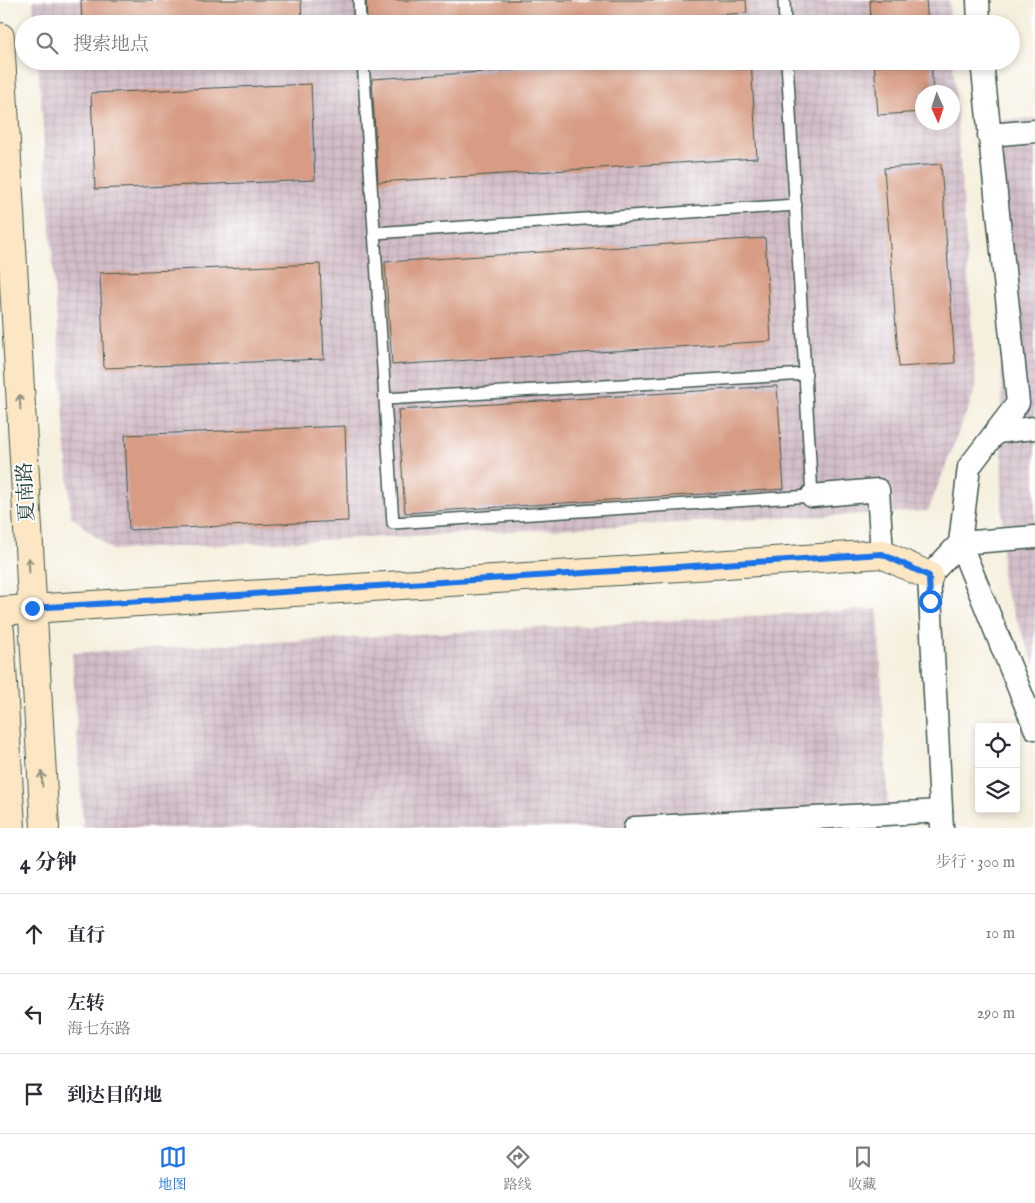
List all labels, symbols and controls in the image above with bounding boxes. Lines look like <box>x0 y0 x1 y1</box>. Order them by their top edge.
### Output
search box <box>15 15 1020 70</box>
icon: search <box>33 29 61 57</box>
text: 搜索地点 <box>73 33 149 57</box>
north arrow <box>915 85 960 130</box>
one-way arrow <box>16 395 25 411</box>
street label: 夏南路 <box>12 461 41 523</box>
one-way arrow <box>25 557 34 573</box>
route start <box>919 590 942 613</box>
route end <box>21 597 44 620</box>
map controls <box>975 723 1020 813</box>
button: locate <box>975 723 1020 768</box>
button: layers <box>975 768 1020 813</box>
one-way arrow <box>37 772 46 788</box>
text: 4 分钟 <box>20 850 77 877</box>
text: 步行 · 300 m <box>935 853 1015 873</box>
icon: ahead <box>20 920 48 948</box>
text: 直行 <box>67 924 105 948</box>
text: 10 m <box>985 924 1015 944</box>
text: 左转 <box>67 992 105 1016</box>
icon: left <box>20 1000 48 1028</box>
text: 290 m <box>977 1004 1015 1024</box>
text: 海七东路 <box>67 1020 131 1040</box>
icon: arrive <box>20 1080 48 1108</box>
text: 到达目的地 <box>67 1084 162 1108</box>
tab: 地图 <box>159 1143 187 1194</box>
tab: 路线 <box>504 1143 532 1194</box>
tab: 收藏 <box>849 1143 877 1194</box>

